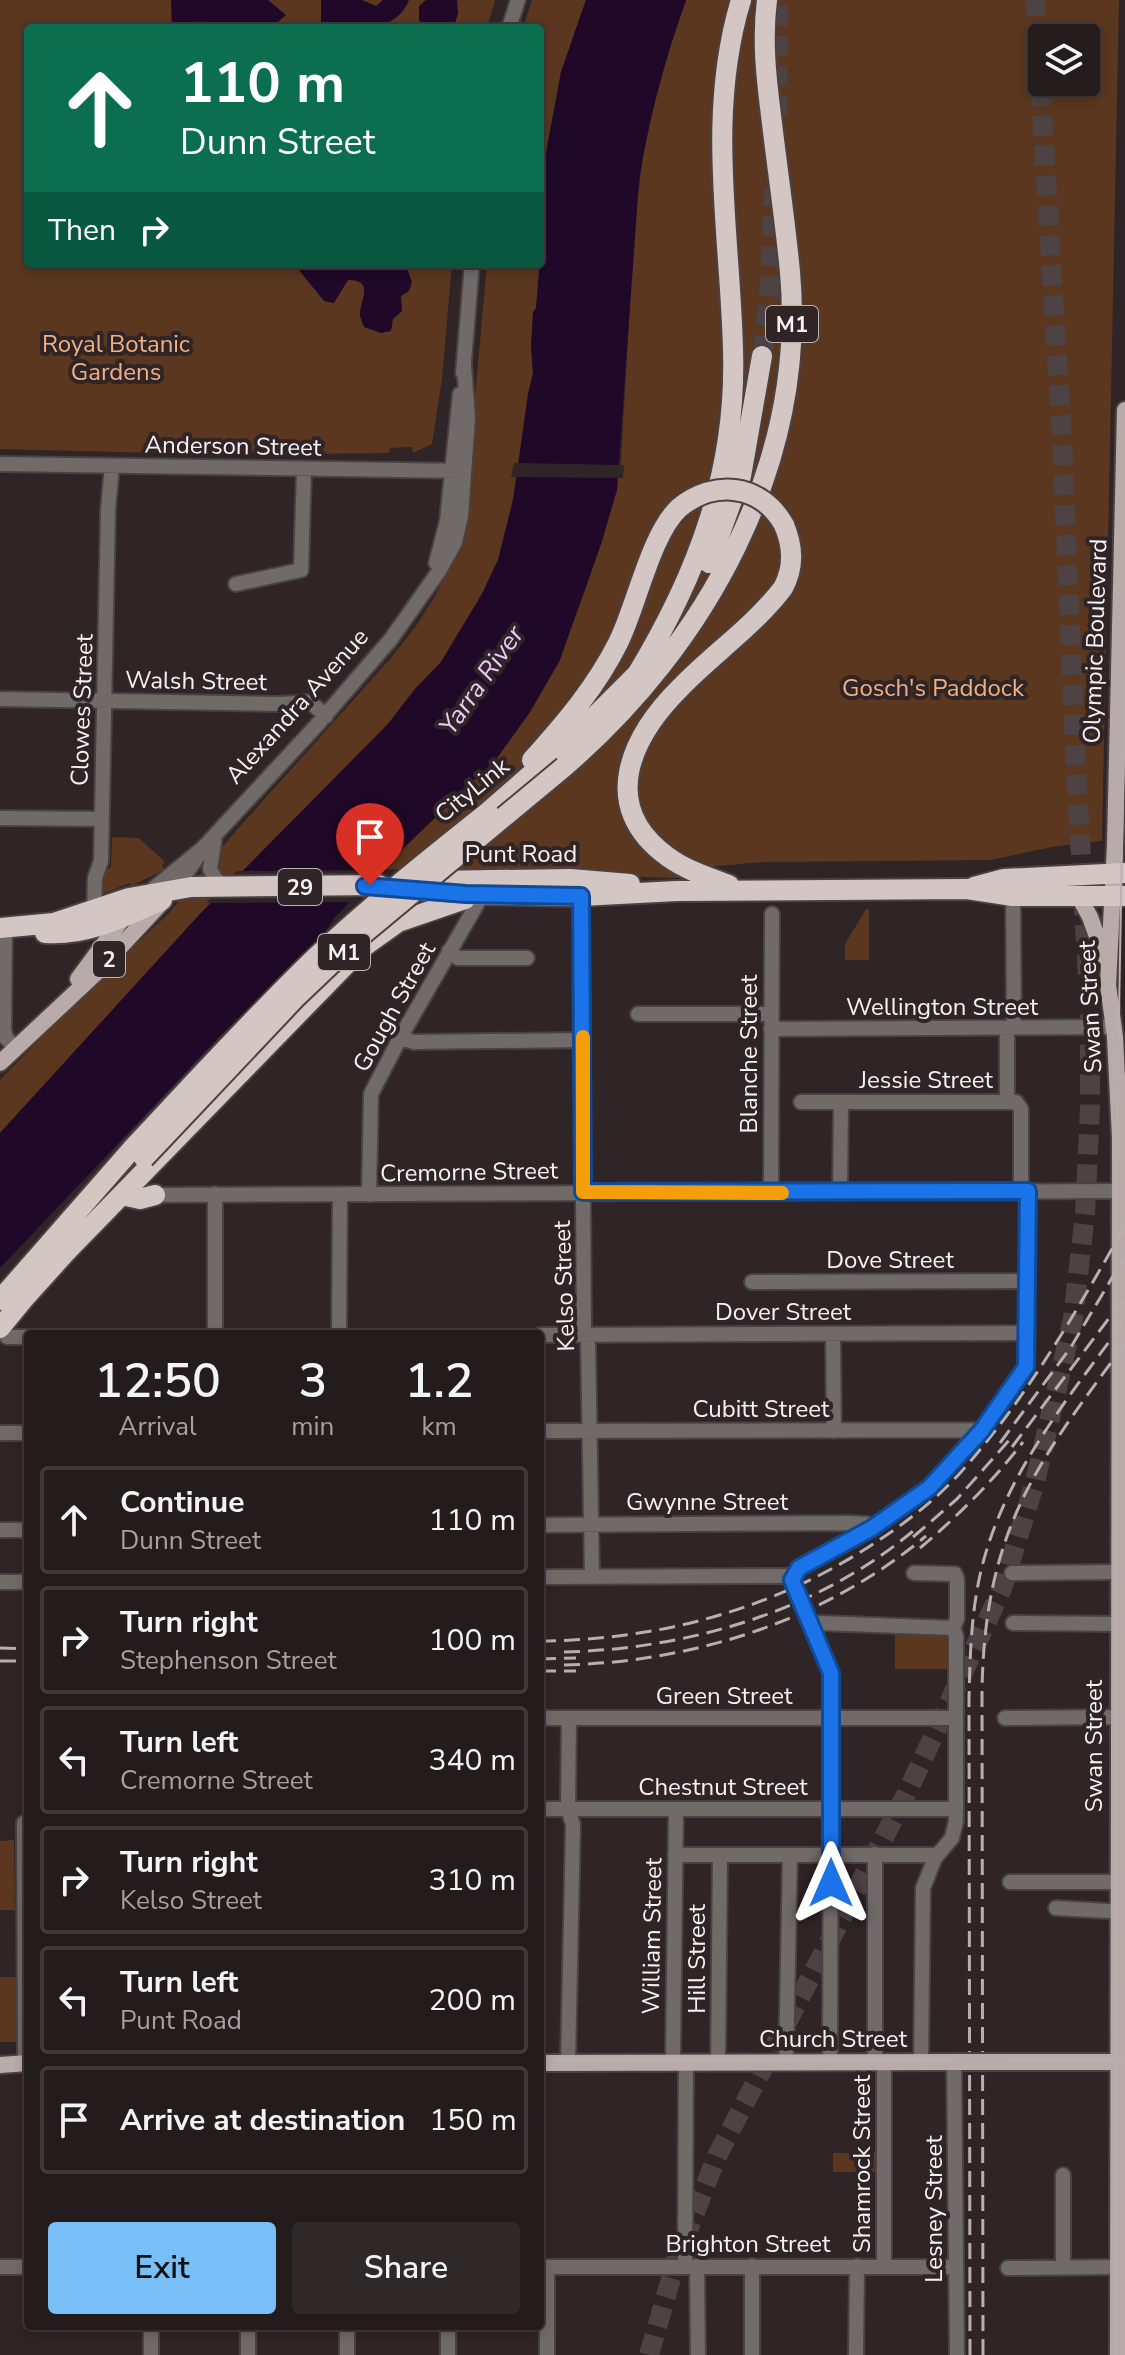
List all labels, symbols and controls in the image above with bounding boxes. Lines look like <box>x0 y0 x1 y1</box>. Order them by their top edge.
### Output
map controls <box>1028 24 1100 96</box>
button: layers <box>1028 24 1100 96</box>
text: 110 m <box>180 45 345 122</box>
icon: ahead <box>48 56 152 160</box>
text: Dunn Street <box>180 118 375 167</box>
icon: right <box>132 208 176 252</box>
text: Then <box>48 210 116 251</box>
road number: M1 <box>766 306 818 342</box>
park label: Royal Botanic Gardens <box>42 328 190 388</box>
street label: Anderson Street <box>144 428 322 464</box>
street label: Olympic Boulevard <box>1075 538 1115 744</box>
water label: Yarra River <box>431 618 532 742</box>
street label: Alexandra Avenue <box>219 621 375 791</box>
street label: Clowes Street <box>63 633 101 787</box>
street label: Walsh Street <box>125 664 268 698</box>
park label: Gosch's Paddock <box>842 672 1025 704</box>
street label: CityLink <box>428 750 517 830</box>
pin <box>336 803 404 885</box>
icon: arrive <box>348 815 392 859</box>
street label: Punt Road <box>465 838 577 870</box>
road number: 29 <box>278 869 322 905</box>
road number: M1 <box>318 934 370 970</box>
street label: Gough Street <box>345 936 443 1078</box>
street label: Swan Street <box>1071 939 1109 1074</box>
road number: 2 <box>93 941 125 977</box>
street label: Blanche Street <box>733 974 765 1133</box>
street label: Wellington Street <box>846 991 1039 1023</box>
street label: Jessie Street <box>858 1064 993 1096</box>
street label: Cremorne Street <box>380 1154 559 1190</box>
street label: Kelso Street <box>546 1219 582 1352</box>
street label: Dove Street <box>826 1244 954 1276</box>
street label: Dover Street <box>715 1296 852 1328</box>
text: 12:50 <box>94 1348 221 1414</box>
text: 3 <box>298 1348 327 1414</box>
text: 1.2 <box>405 1348 474 1414</box>
street label: Cubitt Street <box>692 1393 830 1425</box>
text: Arrival <box>119 1409 197 1444</box>
text: min <box>291 1409 334 1444</box>
text: km <box>422 1409 457 1444</box>
text: Continue <box>120 1482 245 1523</box>
street label: Gwynne Street <box>626 1486 789 1518</box>
icon: ahead <box>52 1498 96 1542</box>
text: 110 m <box>429 1500 516 1541</box>
text: Dunn Street <box>120 1523 261 1558</box>
text: Turn right <box>120 1602 258 1643</box>
icon: right <box>52 1618 96 1662</box>
text: 100 m <box>429 1620 516 1661</box>
text: Stephenson Street <box>120 1643 337 1678</box>
street label: Swan Street <box>1078 1679 1110 1812</box>
street label: Green Street <box>656 1680 793 1712</box>
text: Turn left <box>120 1722 238 1763</box>
icon: left <box>52 1738 96 1782</box>
text: 340 m <box>429 1740 516 1781</box>
text: Cremorne Street <box>120 1763 313 1798</box>
street label: Chestnut Street <box>638 1771 808 1803</box>
position arrow <box>789 1841 873 1925</box>
text: Turn right <box>120 1842 258 1883</box>
street label: William Street <box>635 1857 669 2015</box>
icon: right <box>52 1858 96 1902</box>
text: 310 m <box>429 1860 516 1901</box>
text: Kelso Street <box>120 1883 262 1918</box>
street label: Hill Street <box>681 1904 713 2014</box>
text: Turn left <box>120 1962 238 2003</box>
icon: left <box>52 1978 96 2022</box>
text: 200 m <box>429 1980 516 2021</box>
text: Punt Road <box>120 2003 242 2038</box>
street label: Church Street <box>759 2023 908 2055</box>
street label: Shamrock Street <box>846 2074 878 2253</box>
icon: arrive <box>52 2098 96 2142</box>
text: Arrive at destination <box>120 2100 405 2141</box>
text: 150 m <box>429 2100 517 2141</box>
street label: Lesney Street <box>918 2135 950 2283</box>
button: Exit <box>48 2222 276 2314</box>
button: Share <box>292 2222 520 2314</box>
street label: Brighton Street <box>666 2228 831 2260</box>

